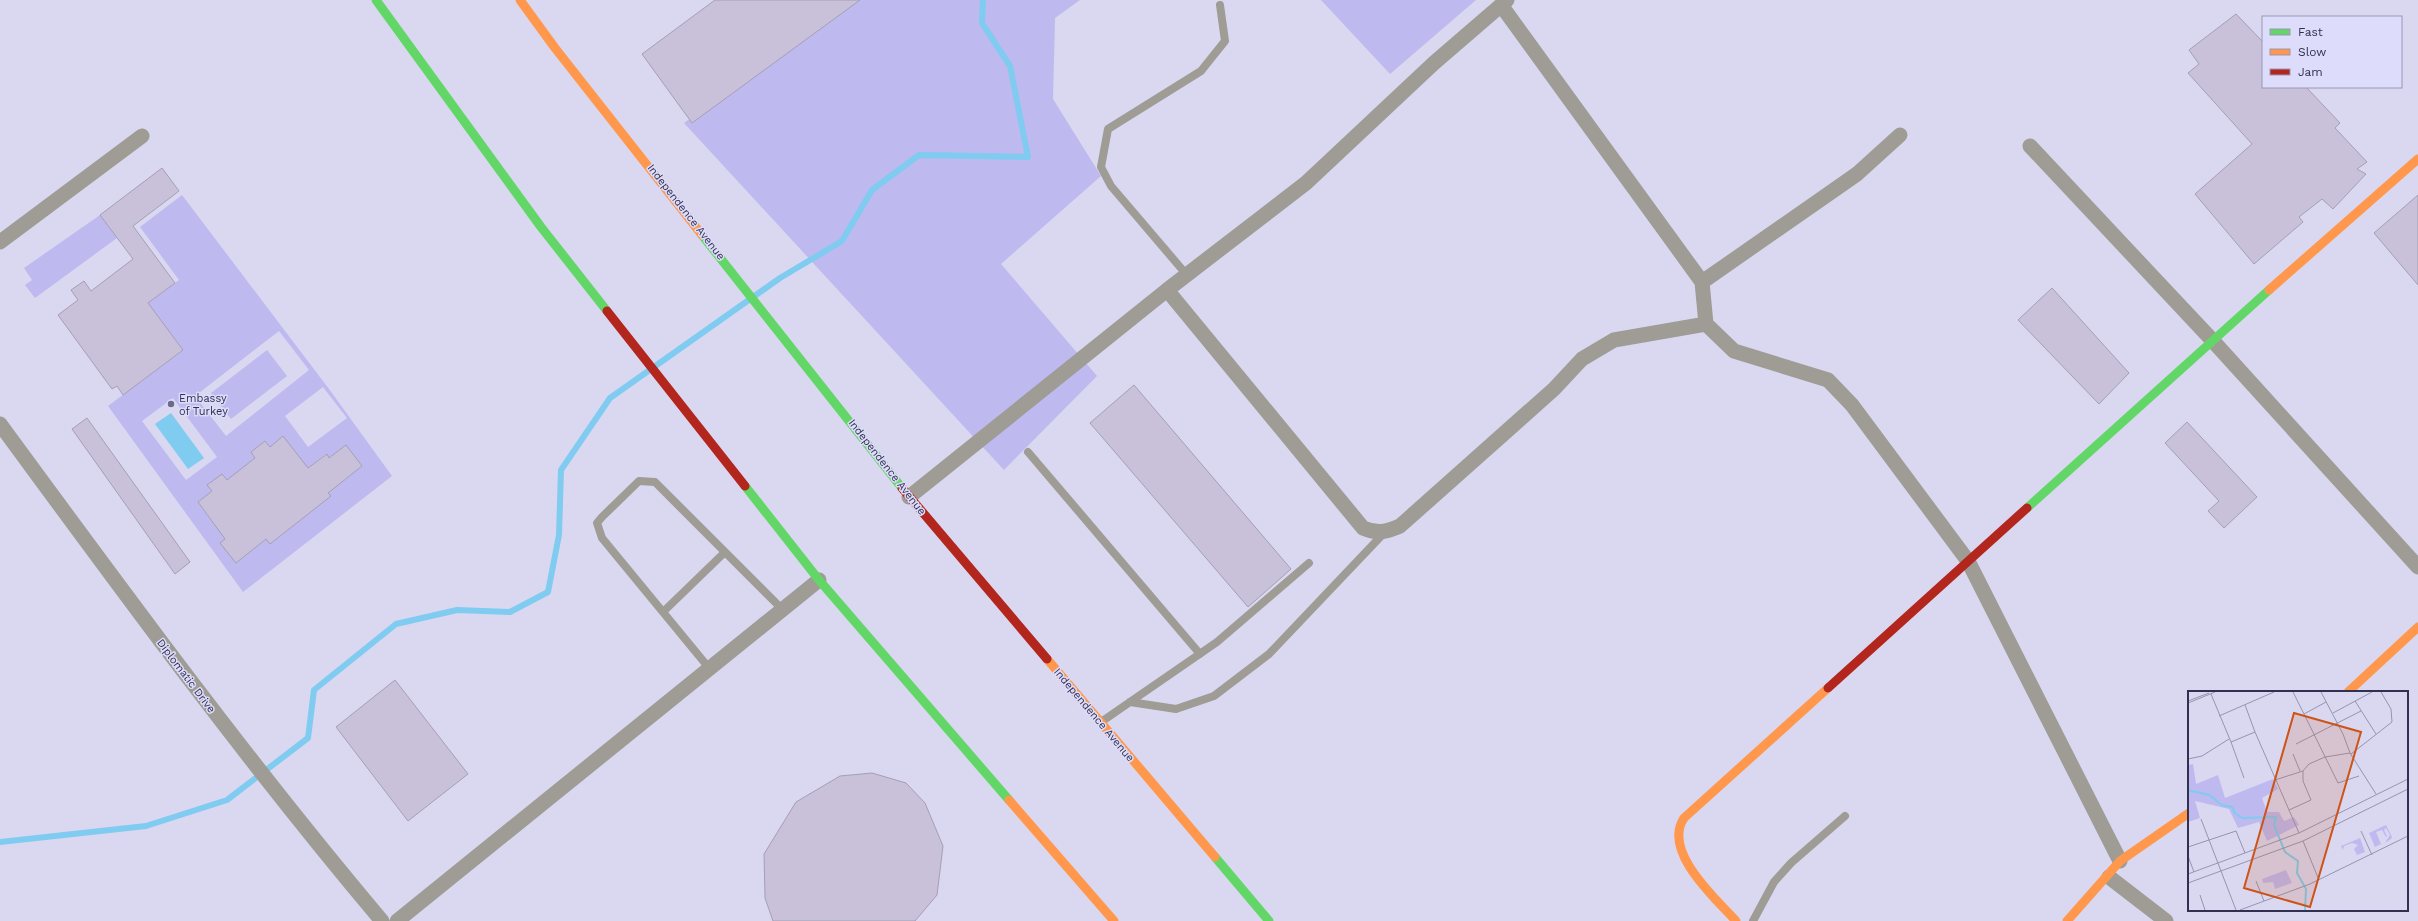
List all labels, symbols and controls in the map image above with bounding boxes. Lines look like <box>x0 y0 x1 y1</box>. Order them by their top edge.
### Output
legend <box>2262 16 2402 88</box>
text: Fast <box>2298 25 2323 39</box>
text: Slow <box>2298 45 2326 59</box>
text: Jam <box>2298 65 2323 79</box>
street label: Independence Avenue <box>645 161 727 263</box>
place label: Embassy of Turkey <box>179 392 228 418</box>
marker: Embassy of Turkey <box>166 399 176 409</box>
street label: Independence Avenue <box>846 416 928 518</box>
street label: Diplomatic Drive <box>154 637 218 715</box>
street label: Independence Avenue <box>1051 666 1137 764</box>
inset map <box>2188 691 2408 911</box>

